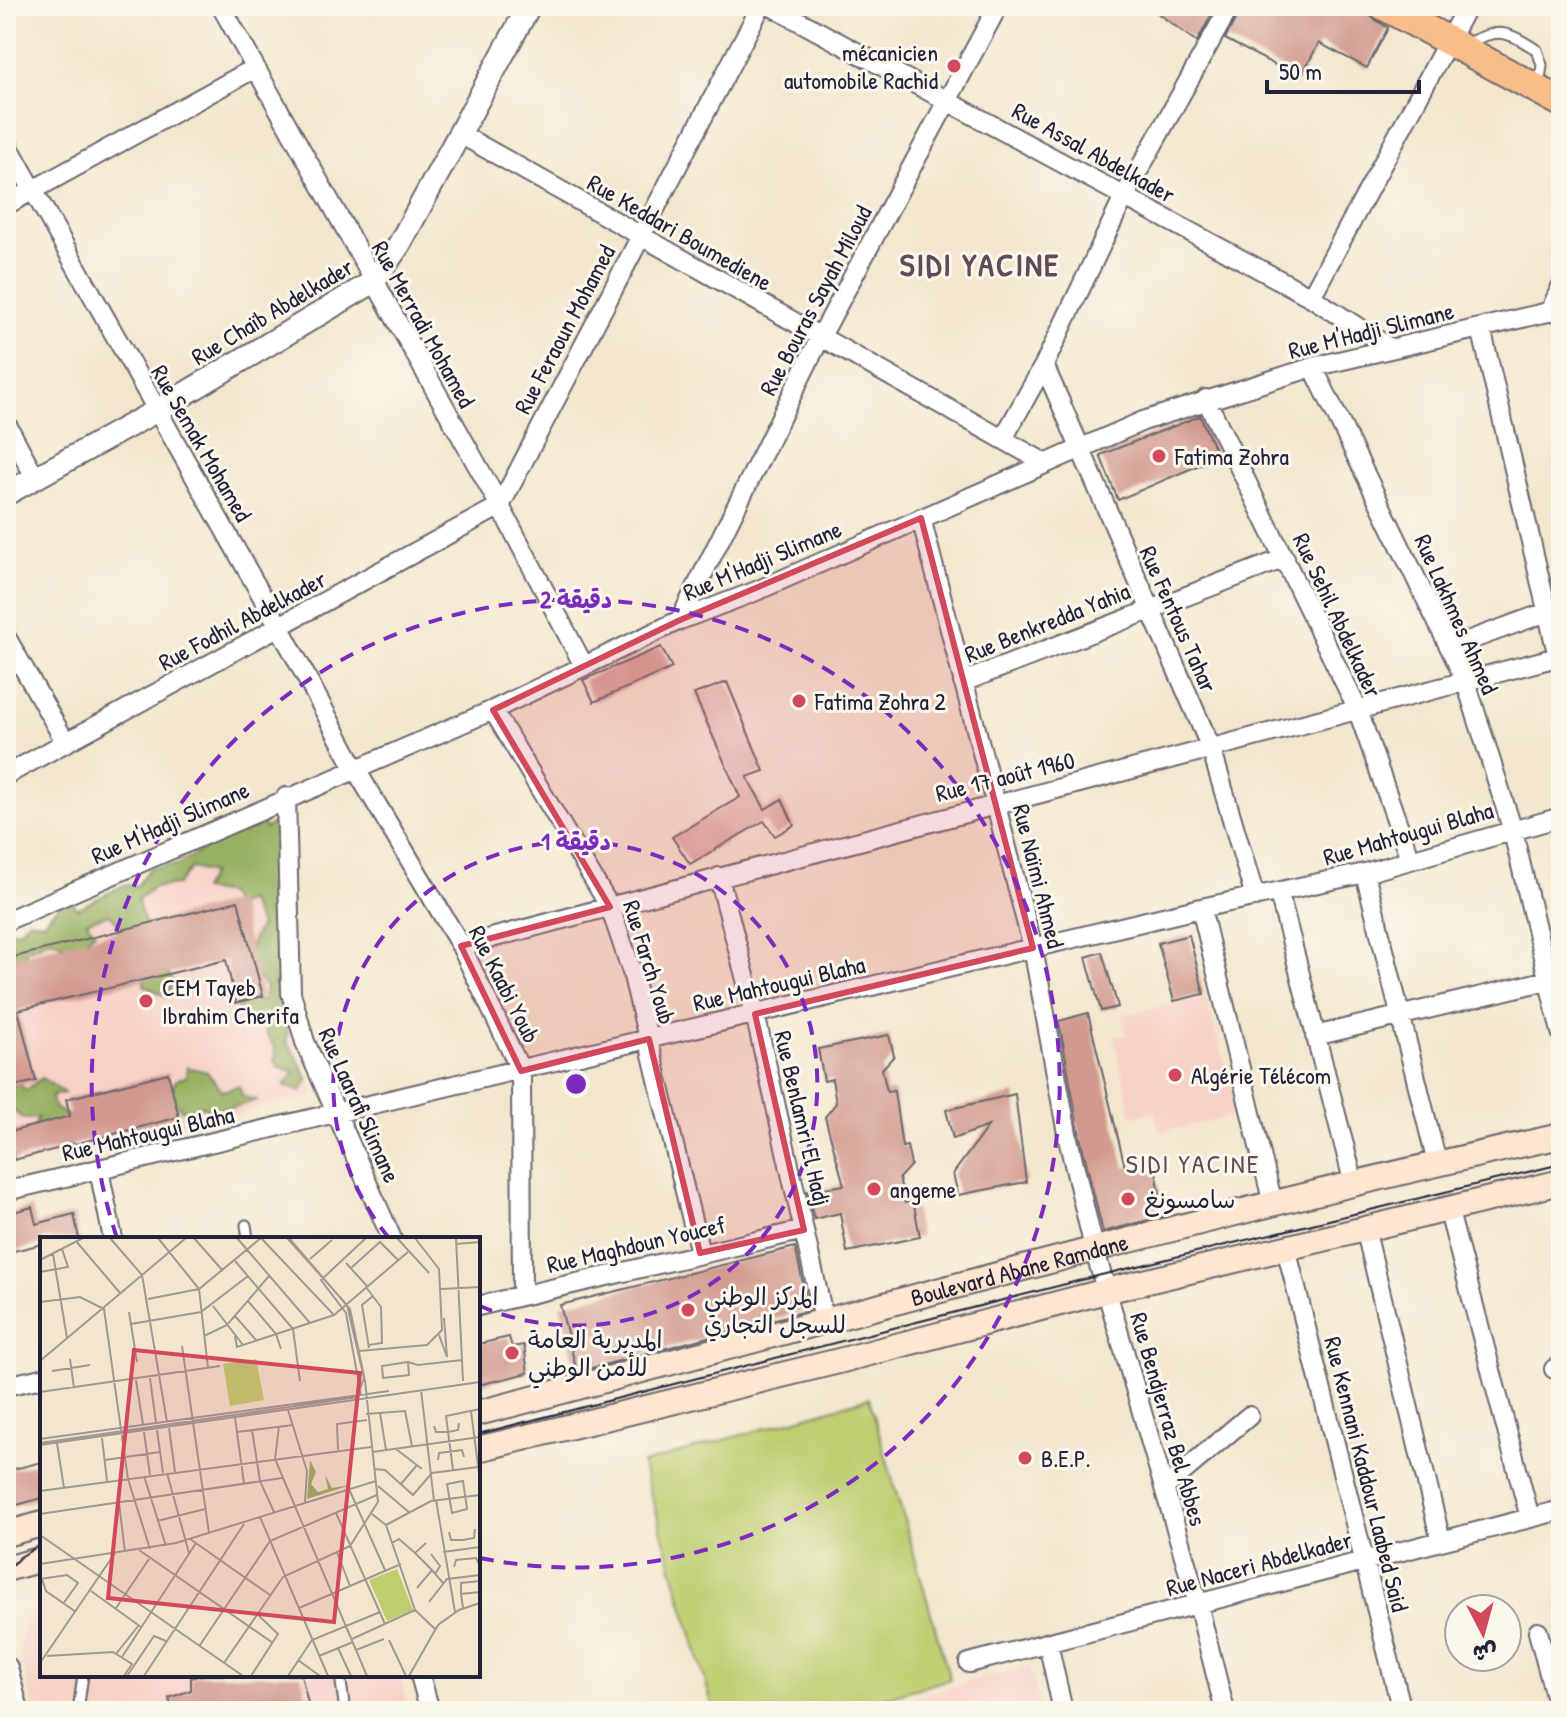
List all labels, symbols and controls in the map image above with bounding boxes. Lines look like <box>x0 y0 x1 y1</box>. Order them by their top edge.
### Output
place label: mécanicien automobile Rachid <box>784 36 938 96</box>
scale bar <box>1267 44 1419 94</box>
text: 50 m <box>1279 55 1322 87</box>
marker: mécanicien automobile Rachid <box>945 57 963 75</box>
street label: Rue Assal Abdelkader <box>1007 94 1181 210</box>
street label: Rue Keddari Boumediene <box>582 166 778 298</box>
street label: Rue Bouras Sayah Miloud <box>751 199 879 401</box>
street label: Rue Merradi Mohamed <box>365 235 483 413</box>
street label: Rue Feraoun Mohamed <box>506 239 622 419</box>
district label: SIDI YACINE <box>900 243 1060 286</box>
street label: Rue Chaïb Abdelkader <box>185 250 359 372</box>
street label: Rue M'Hadji Slimane <box>1285 294 1457 366</box>
street label: Rue Semak Mohamed <box>144 359 260 527</box>
place label: Fatima Zohra <box>1174 440 1289 472</box>
marker: Fatima Zohra <box>1150 447 1168 465</box>
street label: Rue M'Hadji Slimane <box>678 512 847 608</box>
street label: Rue Sehil Abdelkader <box>1286 528 1390 702</box>
street label: Rue Lakhmes Ahmed <box>1407 529 1507 699</box>
street label: Rue Fentous Tahar <box>1133 541 1225 697</box>
street label: Rue Fodhil Abdelkader <box>153 562 331 678</box>
street label: Rue Benkredda Yahia <box>960 574 1134 670</box>
text: 2 دقيقة <box>540 583 612 615</box>
place label: Fatima Zohra 2 <box>814 685 946 717</box>
marker: Fatima Zohra 2 <box>790 692 808 710</box>
street label: Rue 17 août 1960 <box>932 743 1078 809</box>
street label: Rue M'Hadji Slimane <box>86 773 254 871</box>
street label: Rue Mahtougui Blaha <box>1319 793 1497 873</box>
street label: Rue Naïmi Ahmed <box>1006 801 1072 951</box>
text: 1 دقيقة <box>541 825 611 857</box>
street label: Rue Farch Youb <box>616 896 684 1028</box>
street label: Rue Kaabi Youb <box>462 920 548 1048</box>
street label: Rue Mahtougui Blaha <box>690 948 868 1018</box>
place label: CEM Tayeb Ibrahim Cherifa <box>162 971 299 1031</box>
marker: CEM Tayeb Ibrahim Cherifa <box>137 992 155 1010</box>
street label: Rue Laarafi Slimane <box>312 1023 409 1188</box>
street label: Rue Benlamri El Hadj <box>767 1027 839 1209</box>
place label: Algérie Télécom <box>1191 1059 1331 1091</box>
marker: Algérie Télécom <box>1166 1066 1184 1084</box>
centre of rings <box>562 1070 590 1098</box>
street label: Rue Mahtougui Blaha <box>59 1098 237 1168</box>
district label: SIDI YACINE <box>1126 1146 1260 1181</box>
place label: angeme <box>890 1173 957 1205</box>
marker: angeme <box>865 1180 883 1198</box>
place label: سامسونغ <box>1144 1183 1236 1217</box>
marker: سامسونغ <box>1119 1190 1137 1208</box>
street label: Rue Maghdoun Youcef <box>544 1208 729 1280</box>
street label: Boulevard Abane Ramdane <box>907 1225 1132 1313</box>
inset map <box>40 1237 480 1677</box>
place label: المركز الوطني للسجل التجاري <box>704 1280 846 1342</box>
marker: المركز الوطني للسجل التجاري <box>679 1301 697 1319</box>
street label: Rue Bendjerraz Bel Abbes <box>1123 1309 1215 1529</box>
place label: المديرية العامة للأمن الوطني <box>528 1323 663 1389</box>
street label: Rue Kennani Kaddour Laabed Said <box>1317 1333 1417 1615</box>
marker: المديرية العامة للأمن الوطني <box>503 1344 521 1362</box>
place label: B.E.P. <box>1041 1442 1091 1474</box>
marker: B.E.P. <box>1016 1449 1034 1467</box>
street label: Rue Naceri Abdelkader <box>1163 1523 1355 1603</box>
north arrow <box>1443 1593 1523 1673</box>
text: ش <box>1471 1637 1499 1669</box>

